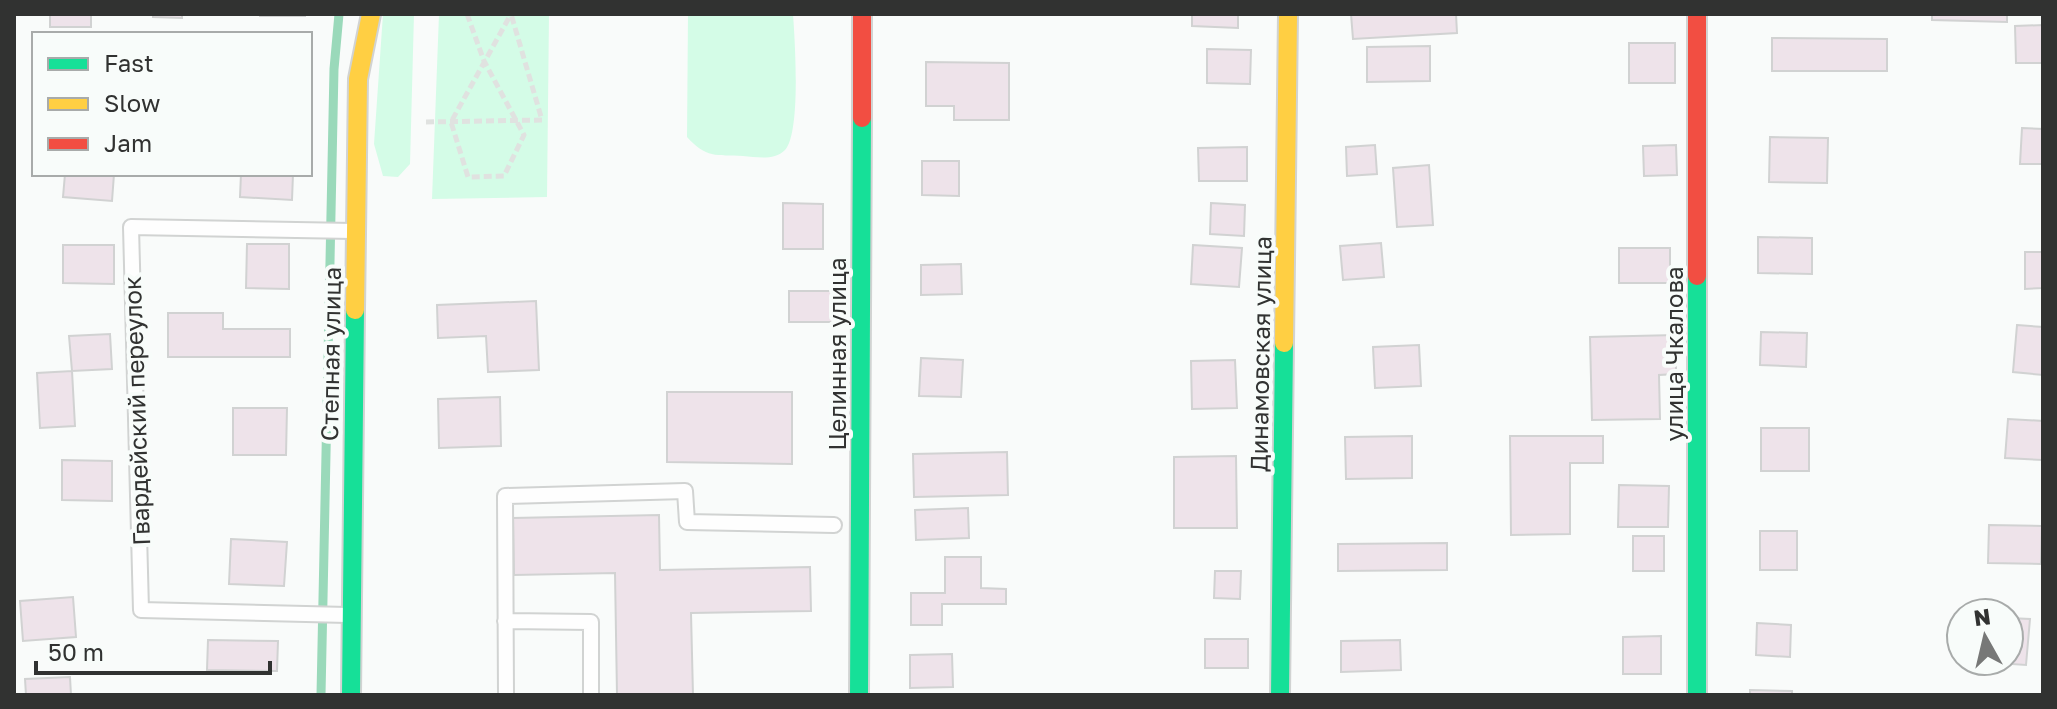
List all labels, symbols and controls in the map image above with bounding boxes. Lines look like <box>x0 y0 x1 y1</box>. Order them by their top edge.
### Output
legend <box>32 32 312 176</box>
text: Fast <box>104 48 154 77</box>
text: Slow <box>104 88 160 117</box>
text: Jam <box>104 128 152 157</box>
street label: Динамовская улица <box>1243 236 1277 472</box>
street label: Целинная улица <box>822 257 851 451</box>
street label: улица Чкалова <box>1659 266 1688 442</box>
street label: Степная улица <box>314 267 346 441</box>
street label: Гвардейский переулок <box>117 276 155 546</box>
north arrow <box>1945 597 2025 677</box>
text: N <box>1972 602 1992 631</box>
scale bar <box>36 625 270 675</box>
text: 50 m <box>48 637 104 666</box>

